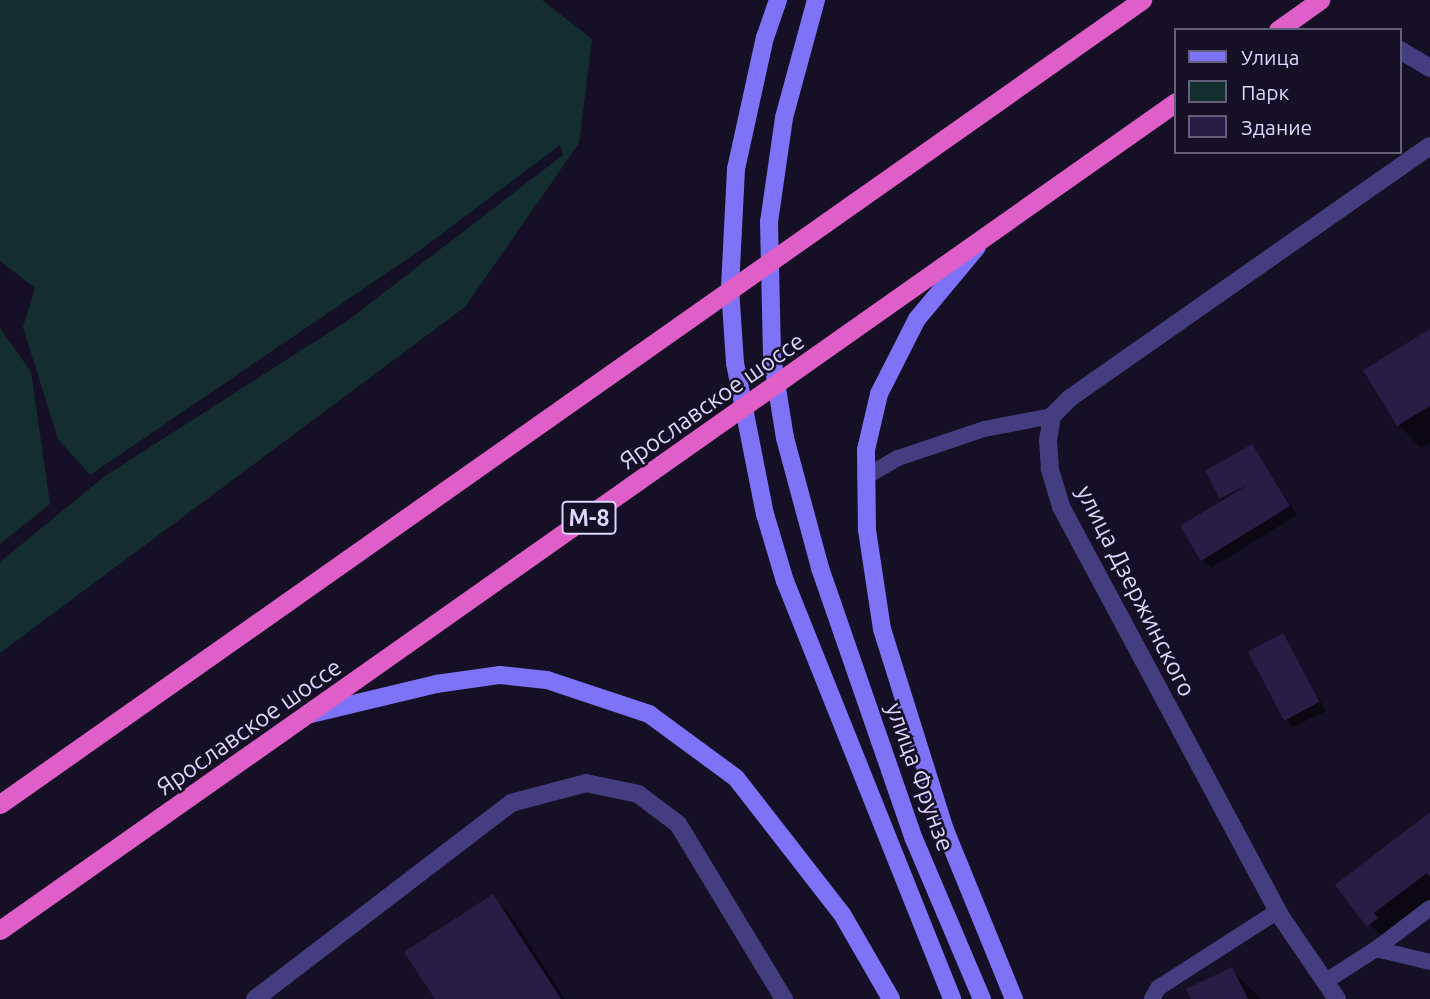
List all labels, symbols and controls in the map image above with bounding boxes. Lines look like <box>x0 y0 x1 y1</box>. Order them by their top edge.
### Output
legend <box>1174 28 1402 154</box>
text: Улица <box>1241 45 1299 69</box>
text: Парк <box>1241 80 1289 104</box>
text: Здание <box>1241 115 1312 139</box>
street label: Ярославское шоссе <box>614 326 810 476</box>
street label: улица Дзержинского <box>1070 481 1202 701</box>
road number: М-8 <box>561 498 617 538</box>
street label: Ярославское шоссе <box>151 652 347 802</box>
street label: улица Фрунзе <box>880 699 960 855</box>

